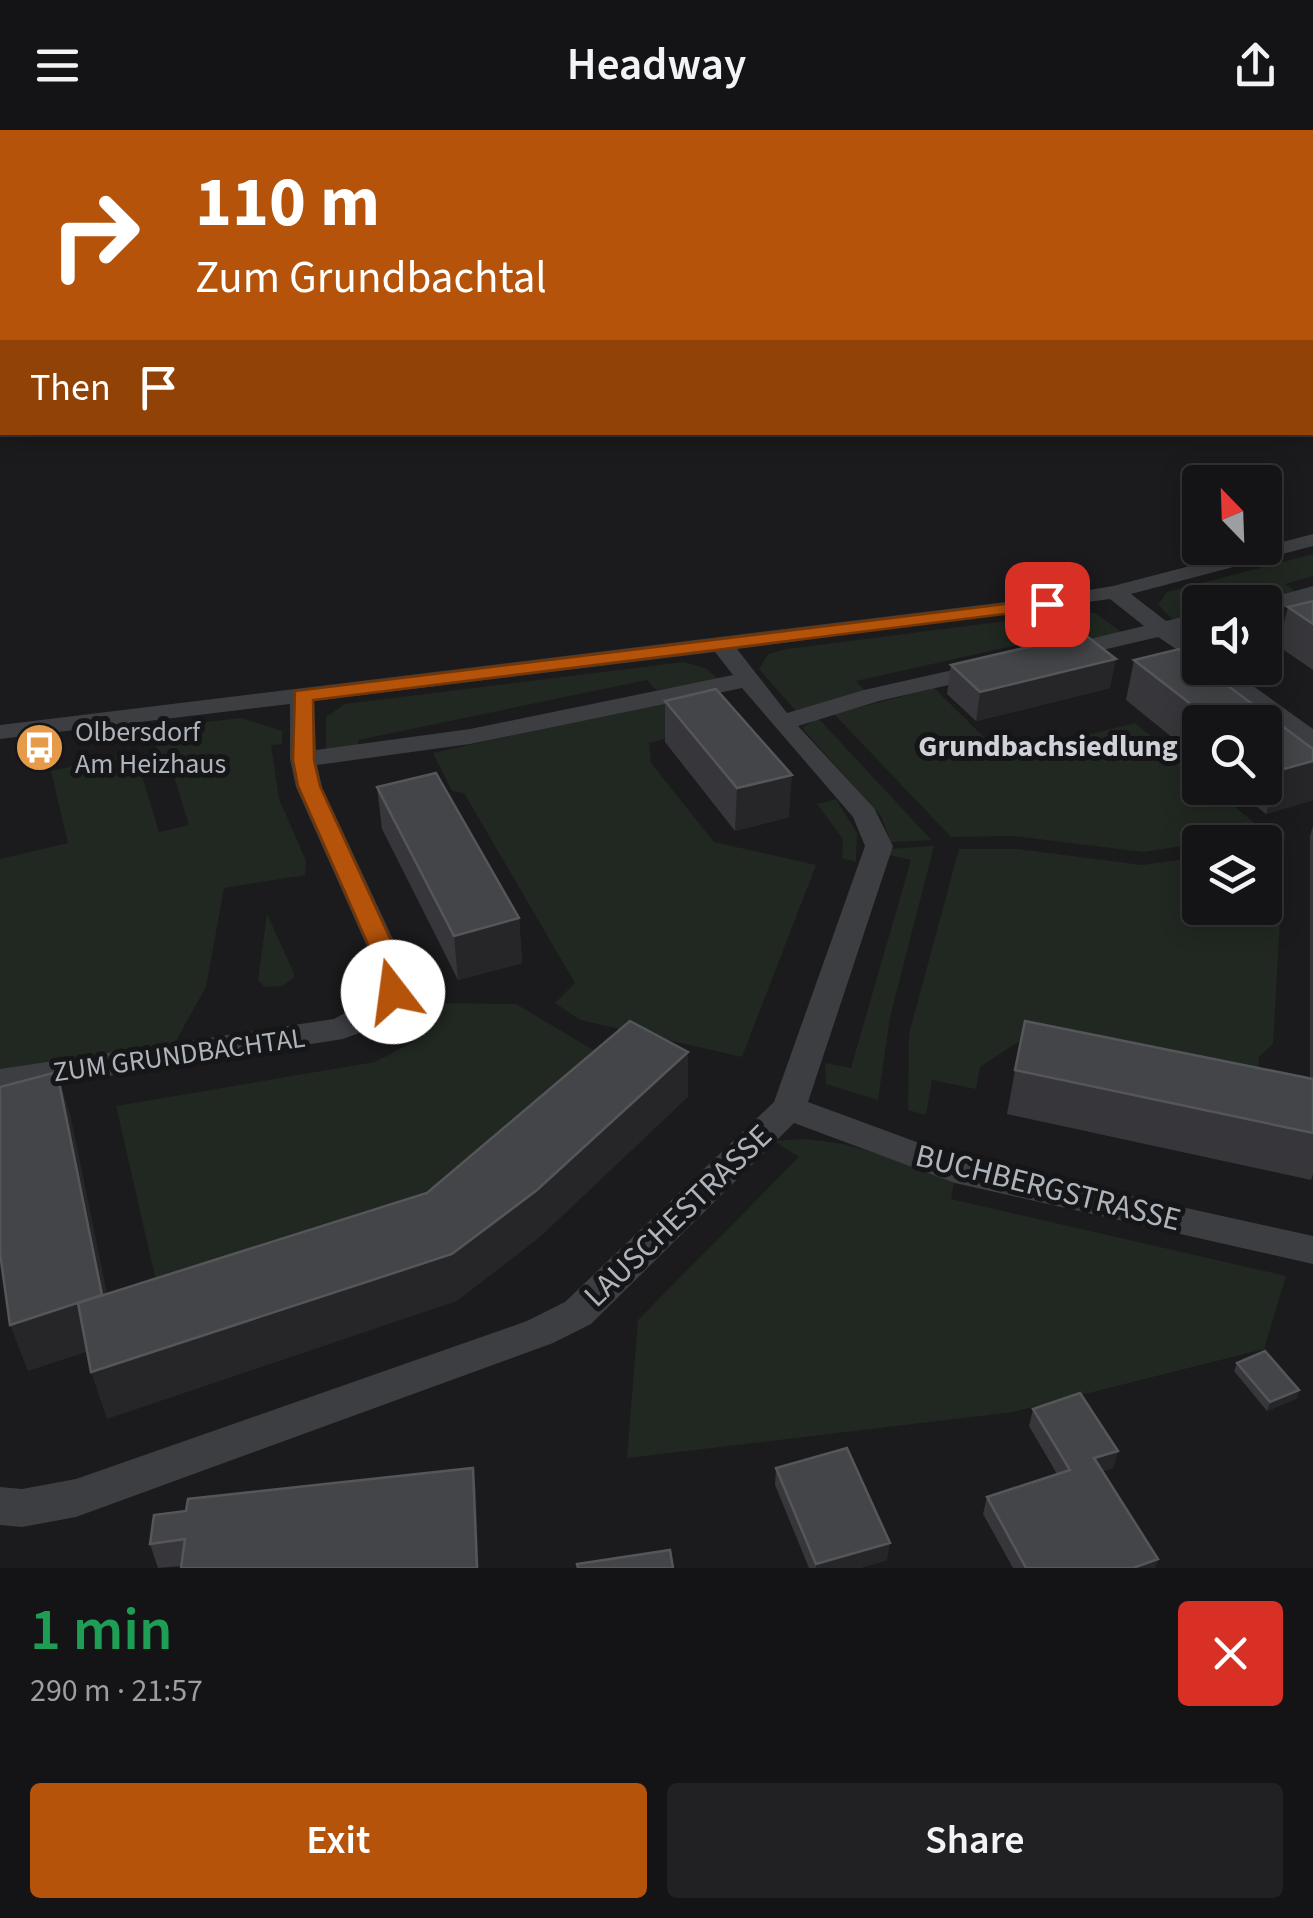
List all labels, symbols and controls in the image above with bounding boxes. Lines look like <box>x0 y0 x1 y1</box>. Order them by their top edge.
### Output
text: Headway <box>567 33 746 97</box>
icon: menu <box>30 38 85 93</box>
icon: share <box>1228 38 1283 93</box>
text: 110 m <box>195 153 380 253</box>
icon: right <box>30 170 160 300</box>
text: Zum Grundbachtal <box>195 246 547 310</box>
icon: arrive <box>131 360 186 415</box>
text: Then <box>30 361 111 415</box>
north arrow <box>1182 465 1282 565</box>
map controls <box>1182 465 1282 925</box>
pin <box>1005 562 1090 647</box>
icon: arrive <box>1020 577 1075 632</box>
button: sound <box>1182 585 1282 685</box>
button: search <box>1182 705 1282 805</box>
place label: Olbersdorf Am Heizhaus <box>75 712 226 784</box>
bus stop icon: Olbersdorf Am Heizhaus <box>14 722 66 774</box>
district label: Grundbachsiedlung <box>918 725 1178 768</box>
button: layers <box>1182 825 1282 925</box>
position arrow <box>341 940 445 1044</box>
street label: ZUM GRUNDBACHTAL <box>51 1018 307 1092</box>
street label: LAUSCHESTRASSE <box>574 1114 782 1318</box>
street label: BUCHBERGSTRASSE <box>911 1133 1185 1243</box>
text: 1 min <box>30 1588 173 1673</box>
button: close <box>1178 1601 1283 1706</box>
text: 290 m · 21:57 <box>30 1668 203 1714</box>
button: Exit <box>30 1783 647 1898</box>
button: Share <box>667 1783 1283 1898</box>

